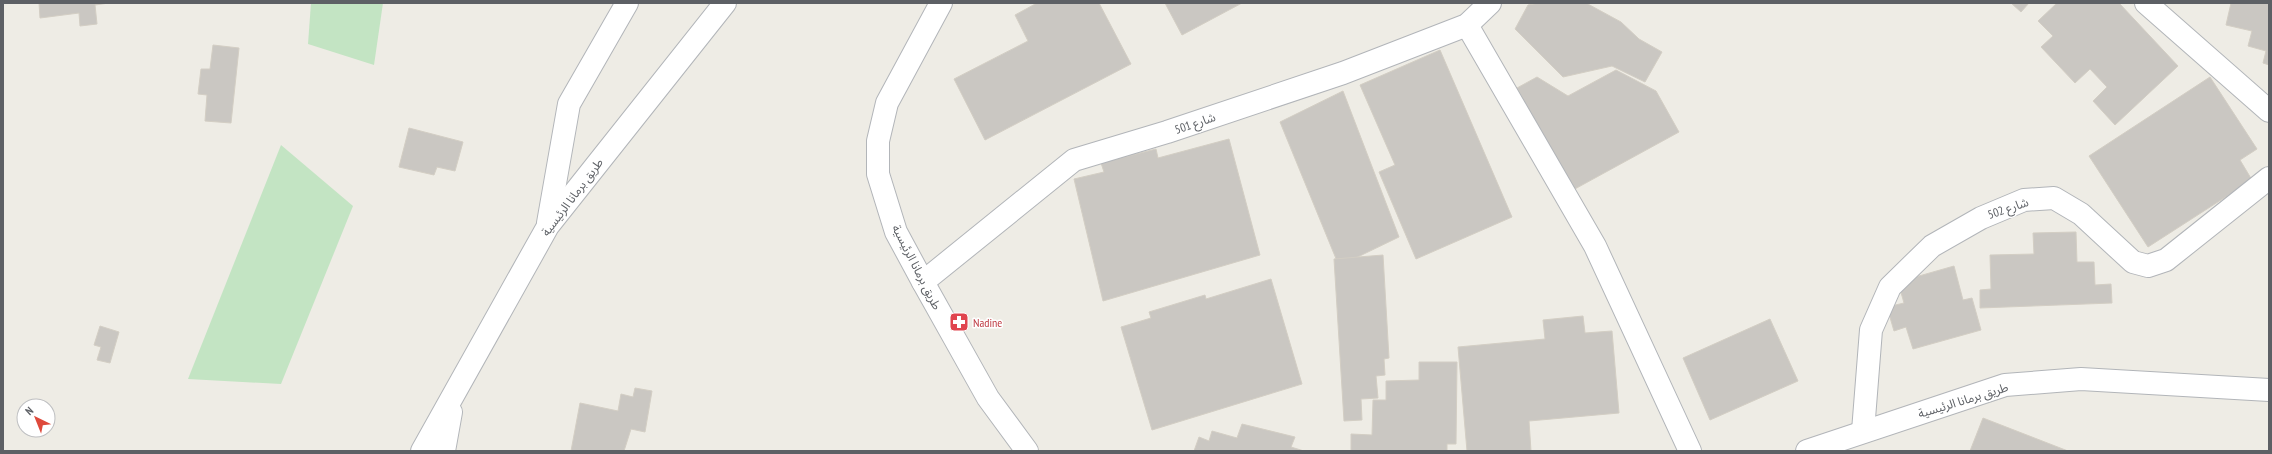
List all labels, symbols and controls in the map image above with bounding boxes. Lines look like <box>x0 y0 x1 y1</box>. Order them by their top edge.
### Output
street label: شارع 501 <box>1173 109 1218 139</box>
street label: طريق برمانا الرئيسية <box>538 155 607 239</box>
street label: شارع 502 <box>1986 194 2031 224</box>
street label: طريق برمانا الرئيسية <box>888 222 945 313</box>
pharmacy icon: Nadine <box>948 311 970 333</box>
place label: Nadine <box>973 315 1002 330</box>
street label: طريق برمانا الرئيسية <box>1916 379 2010 422</box>
north arrow <box>16 398 56 438</box>
text: N <box>22 404 36 418</box>

